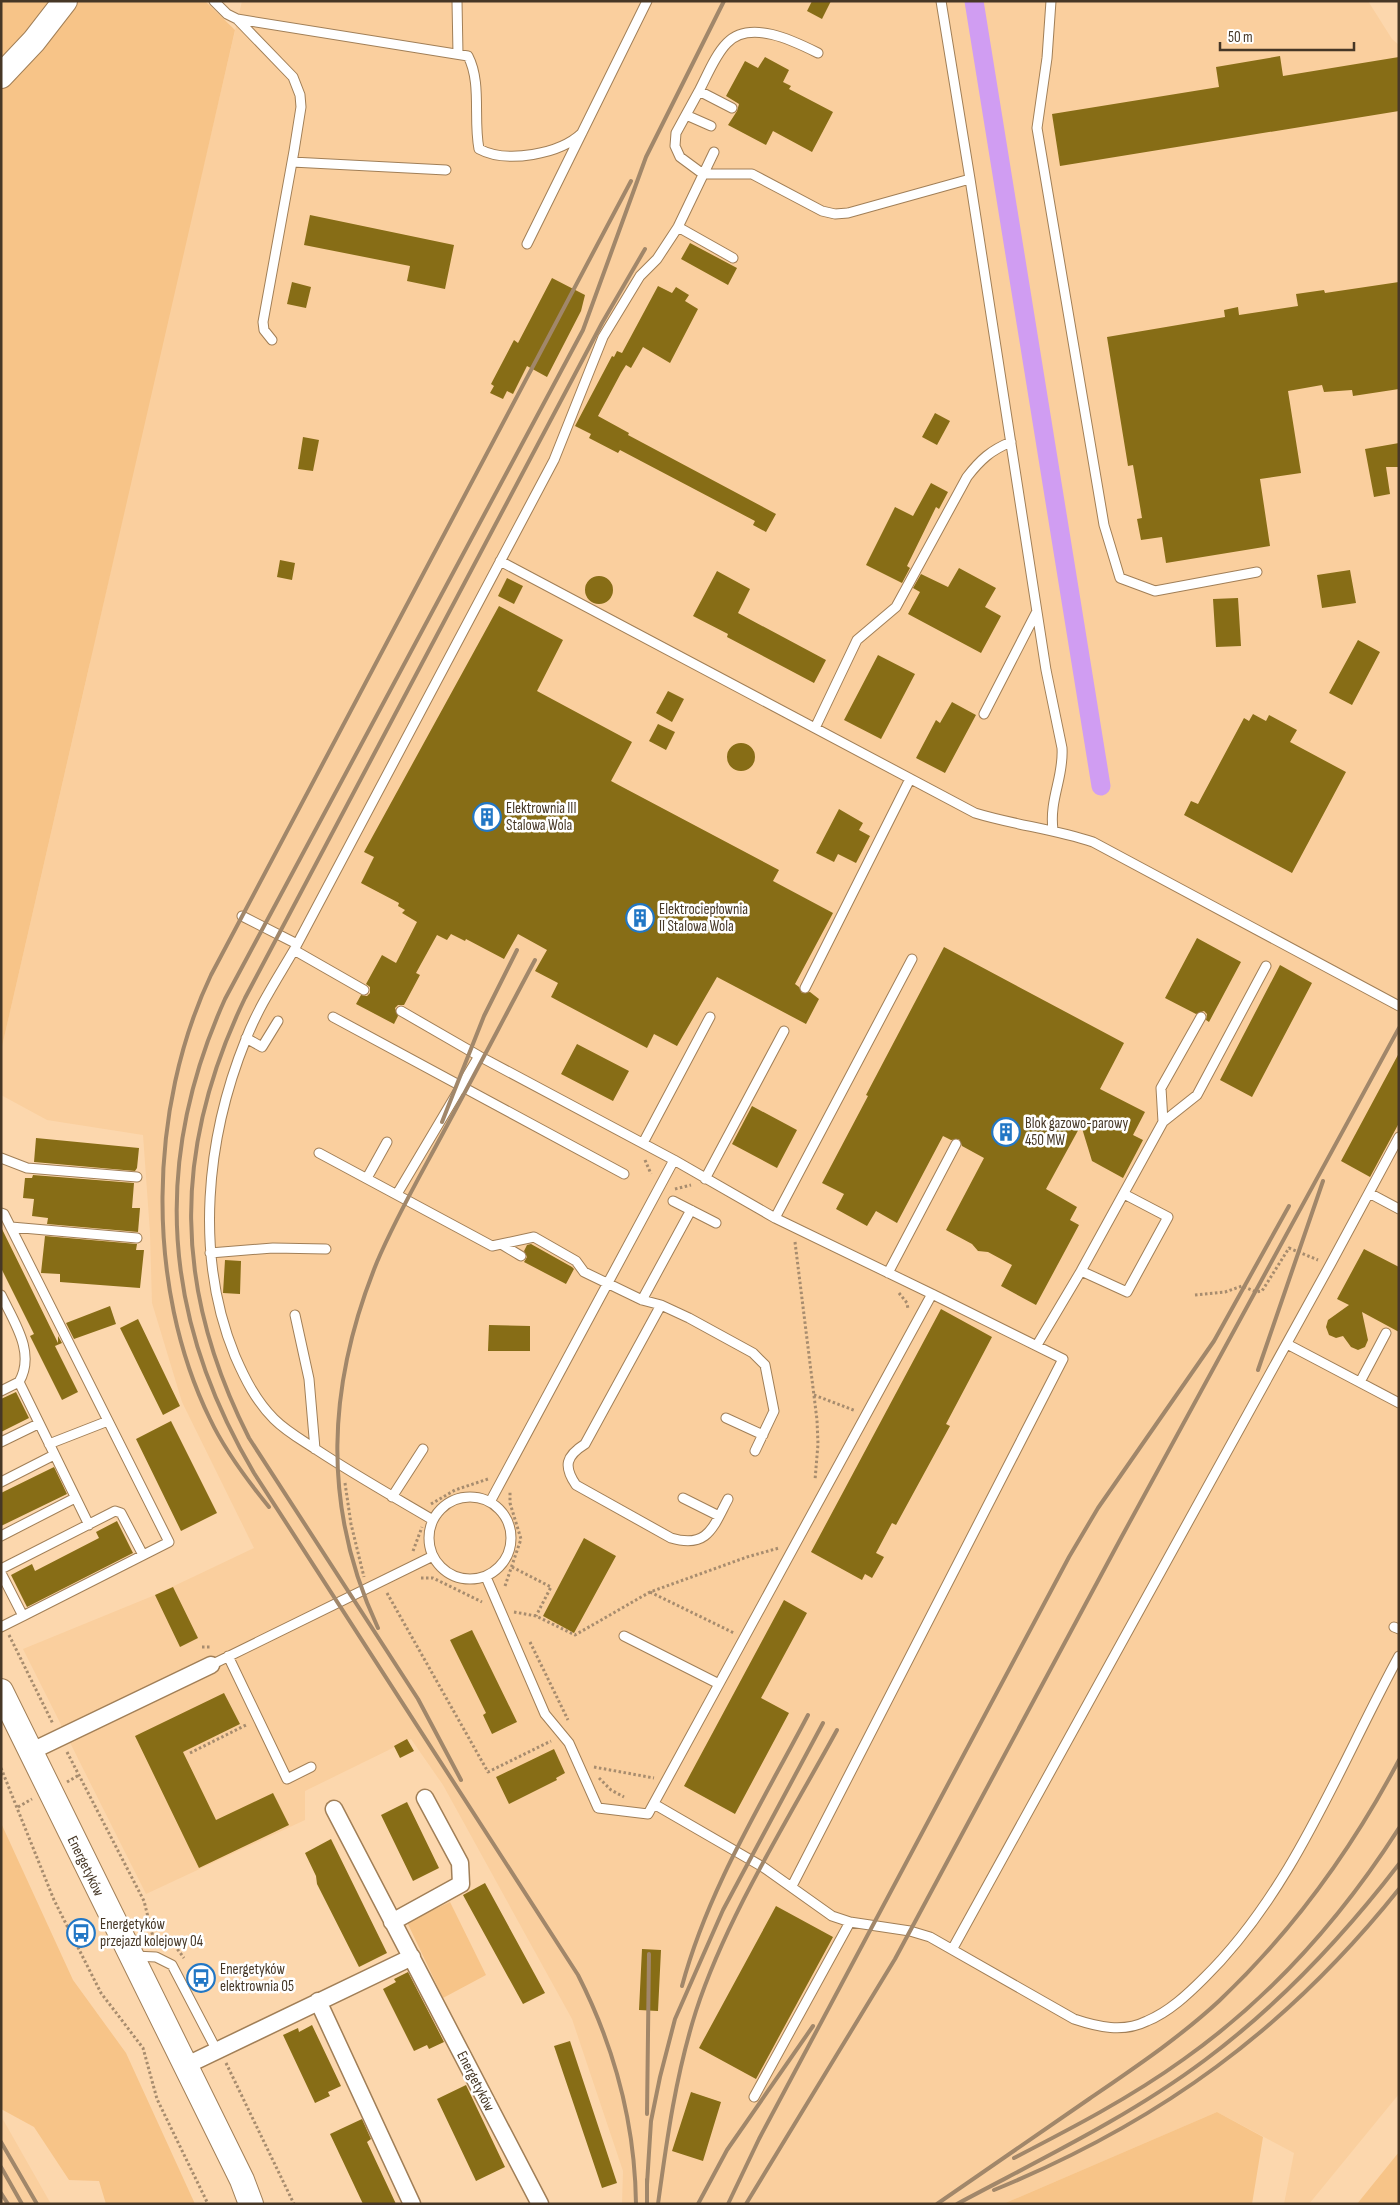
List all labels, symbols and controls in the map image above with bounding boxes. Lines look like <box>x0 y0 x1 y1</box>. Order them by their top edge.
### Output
scale bar <box>1220 20 1354 52</box>
text: 50 m <box>1228 28 1253 47</box>
place label: Elektrownia III Stalowa Wola <box>506 799 576 835</box>
building icon: Elektrownia III Stalowa Wola <box>472 802 502 832</box>
place label: Elektrociepłownia II Stalowa Wola <box>659 900 748 936</box>
building icon: Elektrociepłownia II Stalowa Wola <box>625 903 655 933</box>
place label: Blok gazowo-parowy 450 MW <box>1025 1114 1128 1150</box>
building icon: Blok gazowo-parowy 450 MW <box>991 1117 1021 1147</box>
street label: Energetyków <box>63 1833 109 1900</box>
place label: Energetyków przejazd kolejowy 04 <box>100 1915 203 1951</box>
bus stop icon: Energetyków przejazd kolejowy 04 <box>66 1918 96 1948</box>
place label: Energetyków elektrownia 05 <box>220 1960 294 1996</box>
bus stop icon: Energetyków elektrownia 05 <box>186 1963 216 1993</box>
street label: Energetyków <box>452 2048 499 2115</box>

